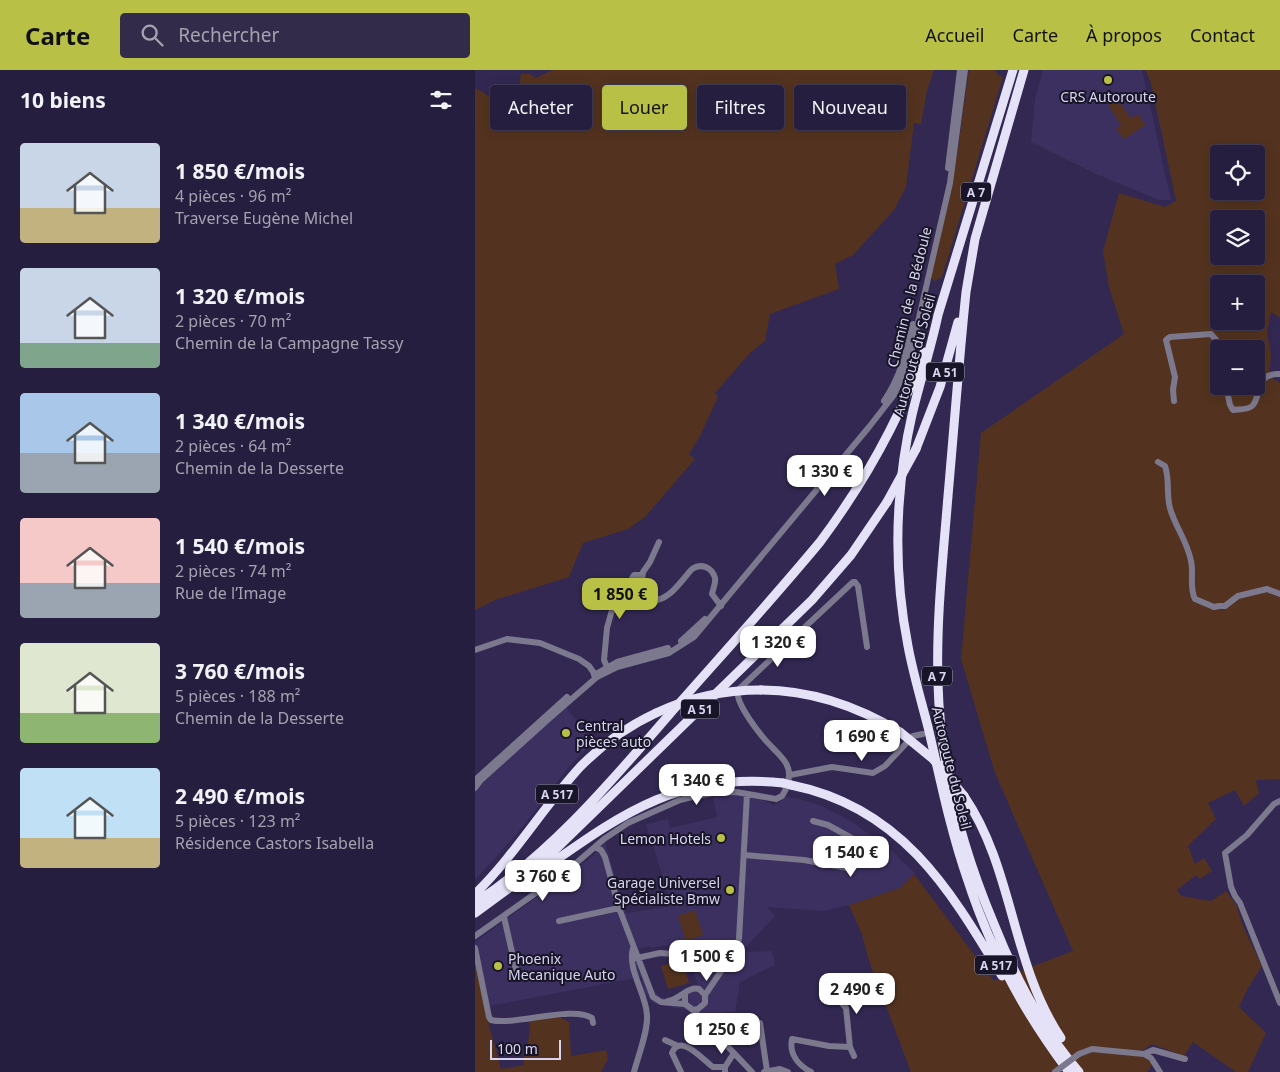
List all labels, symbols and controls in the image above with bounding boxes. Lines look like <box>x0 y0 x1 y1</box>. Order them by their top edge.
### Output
search box <box>120 13 470 58</box>
text: Carte <box>25 19 90 52</box>
icon: search <box>138 21 166 49</box>
text: Rechercher <box>178 22 279 48</box>
text: Accueil <box>925 23 985 47</box>
text: Carte <box>1013 23 1058 47</box>
text: À propos <box>1086 23 1162 47</box>
text: Contact <box>1190 23 1255 47</box>
marker: CRS Autoroute <box>1102 74 1114 86</box>
chip: Acheter <box>490 85 592 130</box>
chip: Louer <box>602 85 687 130</box>
chip: Filtres <box>697 85 784 130</box>
chip: Nouveau <box>794 85 906 130</box>
text: 10 biens <box>20 86 106 114</box>
icon: filters <box>427 86 455 114</box>
place label: CRS Autoroute <box>1060 87 1156 106</box>
map controls <box>1210 145 1265 395</box>
button: locate <box>1210 145 1265 200</box>
text: 1 850 €/mois <box>175 157 305 185</box>
icon: home <box>60 163 120 223</box>
road number: A 7 <box>961 182 991 202</box>
text: 4 pièces · 96 m² <box>175 185 291 207</box>
text: Traverse Eugène Michel <box>175 207 353 229</box>
button: layers <box>1210 210 1265 265</box>
street label: Chemin de la Bédoule <box>882 225 936 369</box>
button: + <box>1210 275 1265 330</box>
text: 1 320 €/mois <box>175 282 305 310</box>
icon: home <box>60 288 120 348</box>
street label: Autoroute du Soleil <box>888 292 940 418</box>
text: 2 pièces · 70 m² <box>175 310 291 332</box>
text: Chemin de la Campagne Tassy <box>175 332 403 354</box>
button: − <box>1210 340 1265 395</box>
road number: A 51 <box>926 362 964 382</box>
text: 1 340 €/mois <box>175 407 305 435</box>
icon: home <box>60 413 120 473</box>
text: 2 pièces · 64 m² <box>175 435 291 457</box>
pin: 1 330 € <box>779 454 871 497</box>
text: Chemin de la Desserte <box>175 457 344 479</box>
text: 1 330 € <box>798 460 852 482</box>
text: 1 540 €/mois <box>175 532 305 560</box>
icon: home <box>60 538 120 598</box>
text: 2 pièces · 74 m² <box>175 560 291 582</box>
pin: 1 850 € <box>574 578 666 620</box>
text: Rue de l’Image <box>175 582 286 604</box>
text: 1 850 € <box>593 583 647 605</box>
pin: 1 320 € <box>732 626 824 668</box>
text: 1 320 € <box>751 631 805 653</box>
text: 3 760 €/mois <box>175 657 305 685</box>
icon: home <box>60 663 120 723</box>
road number: A 7 <box>922 666 952 686</box>
text: 5 pièces · 188 m² <box>175 685 300 707</box>
road number: A 51 <box>681 700 719 718</box>
street label: Autoroute du Soleil <box>928 705 976 831</box>
text: Chemin de la Desserte <box>175 707 344 729</box>
place label: Central pièces auto <box>576 716 651 751</box>
pin: 1 690 € <box>816 720 908 762</box>
text: 1 690 € <box>835 725 889 747</box>
marker: Central pièces auto <box>560 727 572 739</box>
pin: 1 340 € <box>651 764 743 806</box>
text: 1 340 € <box>670 769 724 791</box>
text: 2 490 €/mois <box>175 782 305 810</box>
road number: A 517 <box>536 784 578 804</box>
icon: home <box>60 788 120 848</box>
text: 5 pièces · 123 m² <box>175 810 300 832</box>
place label: Lemon Hotels <box>620 829 711 848</box>
text: Résidence Castors Isabella <box>175 832 374 854</box>
marker: Lemon Hotels <box>715 832 727 844</box>
pin: 1 540 € <box>805 836 897 878</box>
text: 1 540 € <box>824 841 878 863</box>
pin: 3 760 € <box>497 860 589 902</box>
text: 3 760 € <box>516 865 570 887</box>
place label: Garage Universel Spécialiste Bmw <box>607 873 720 908</box>
marker: Garage Universel Spécialiste Bmw <box>724 884 736 896</box>
pin: 1 500 € <box>661 940 753 982</box>
text: 1 500 € <box>680 945 734 967</box>
place label: Phoenix Mecanique Auto <box>508 949 615 984</box>
road number: A 517 <box>975 956 1017 974</box>
marker: Phoenix Mecanique Auto <box>492 960 504 972</box>
pin: 2 490 € <box>811 972 903 1015</box>
text: 2 490 € <box>830 978 884 1000</box>
pin: 1 250 € <box>676 1012 768 1055</box>
text: 1 250 € <box>695 1018 749 1040</box>
scale bar <box>490 1037 561 1060</box>
text: 100 m <box>497 1039 538 1058</box>

